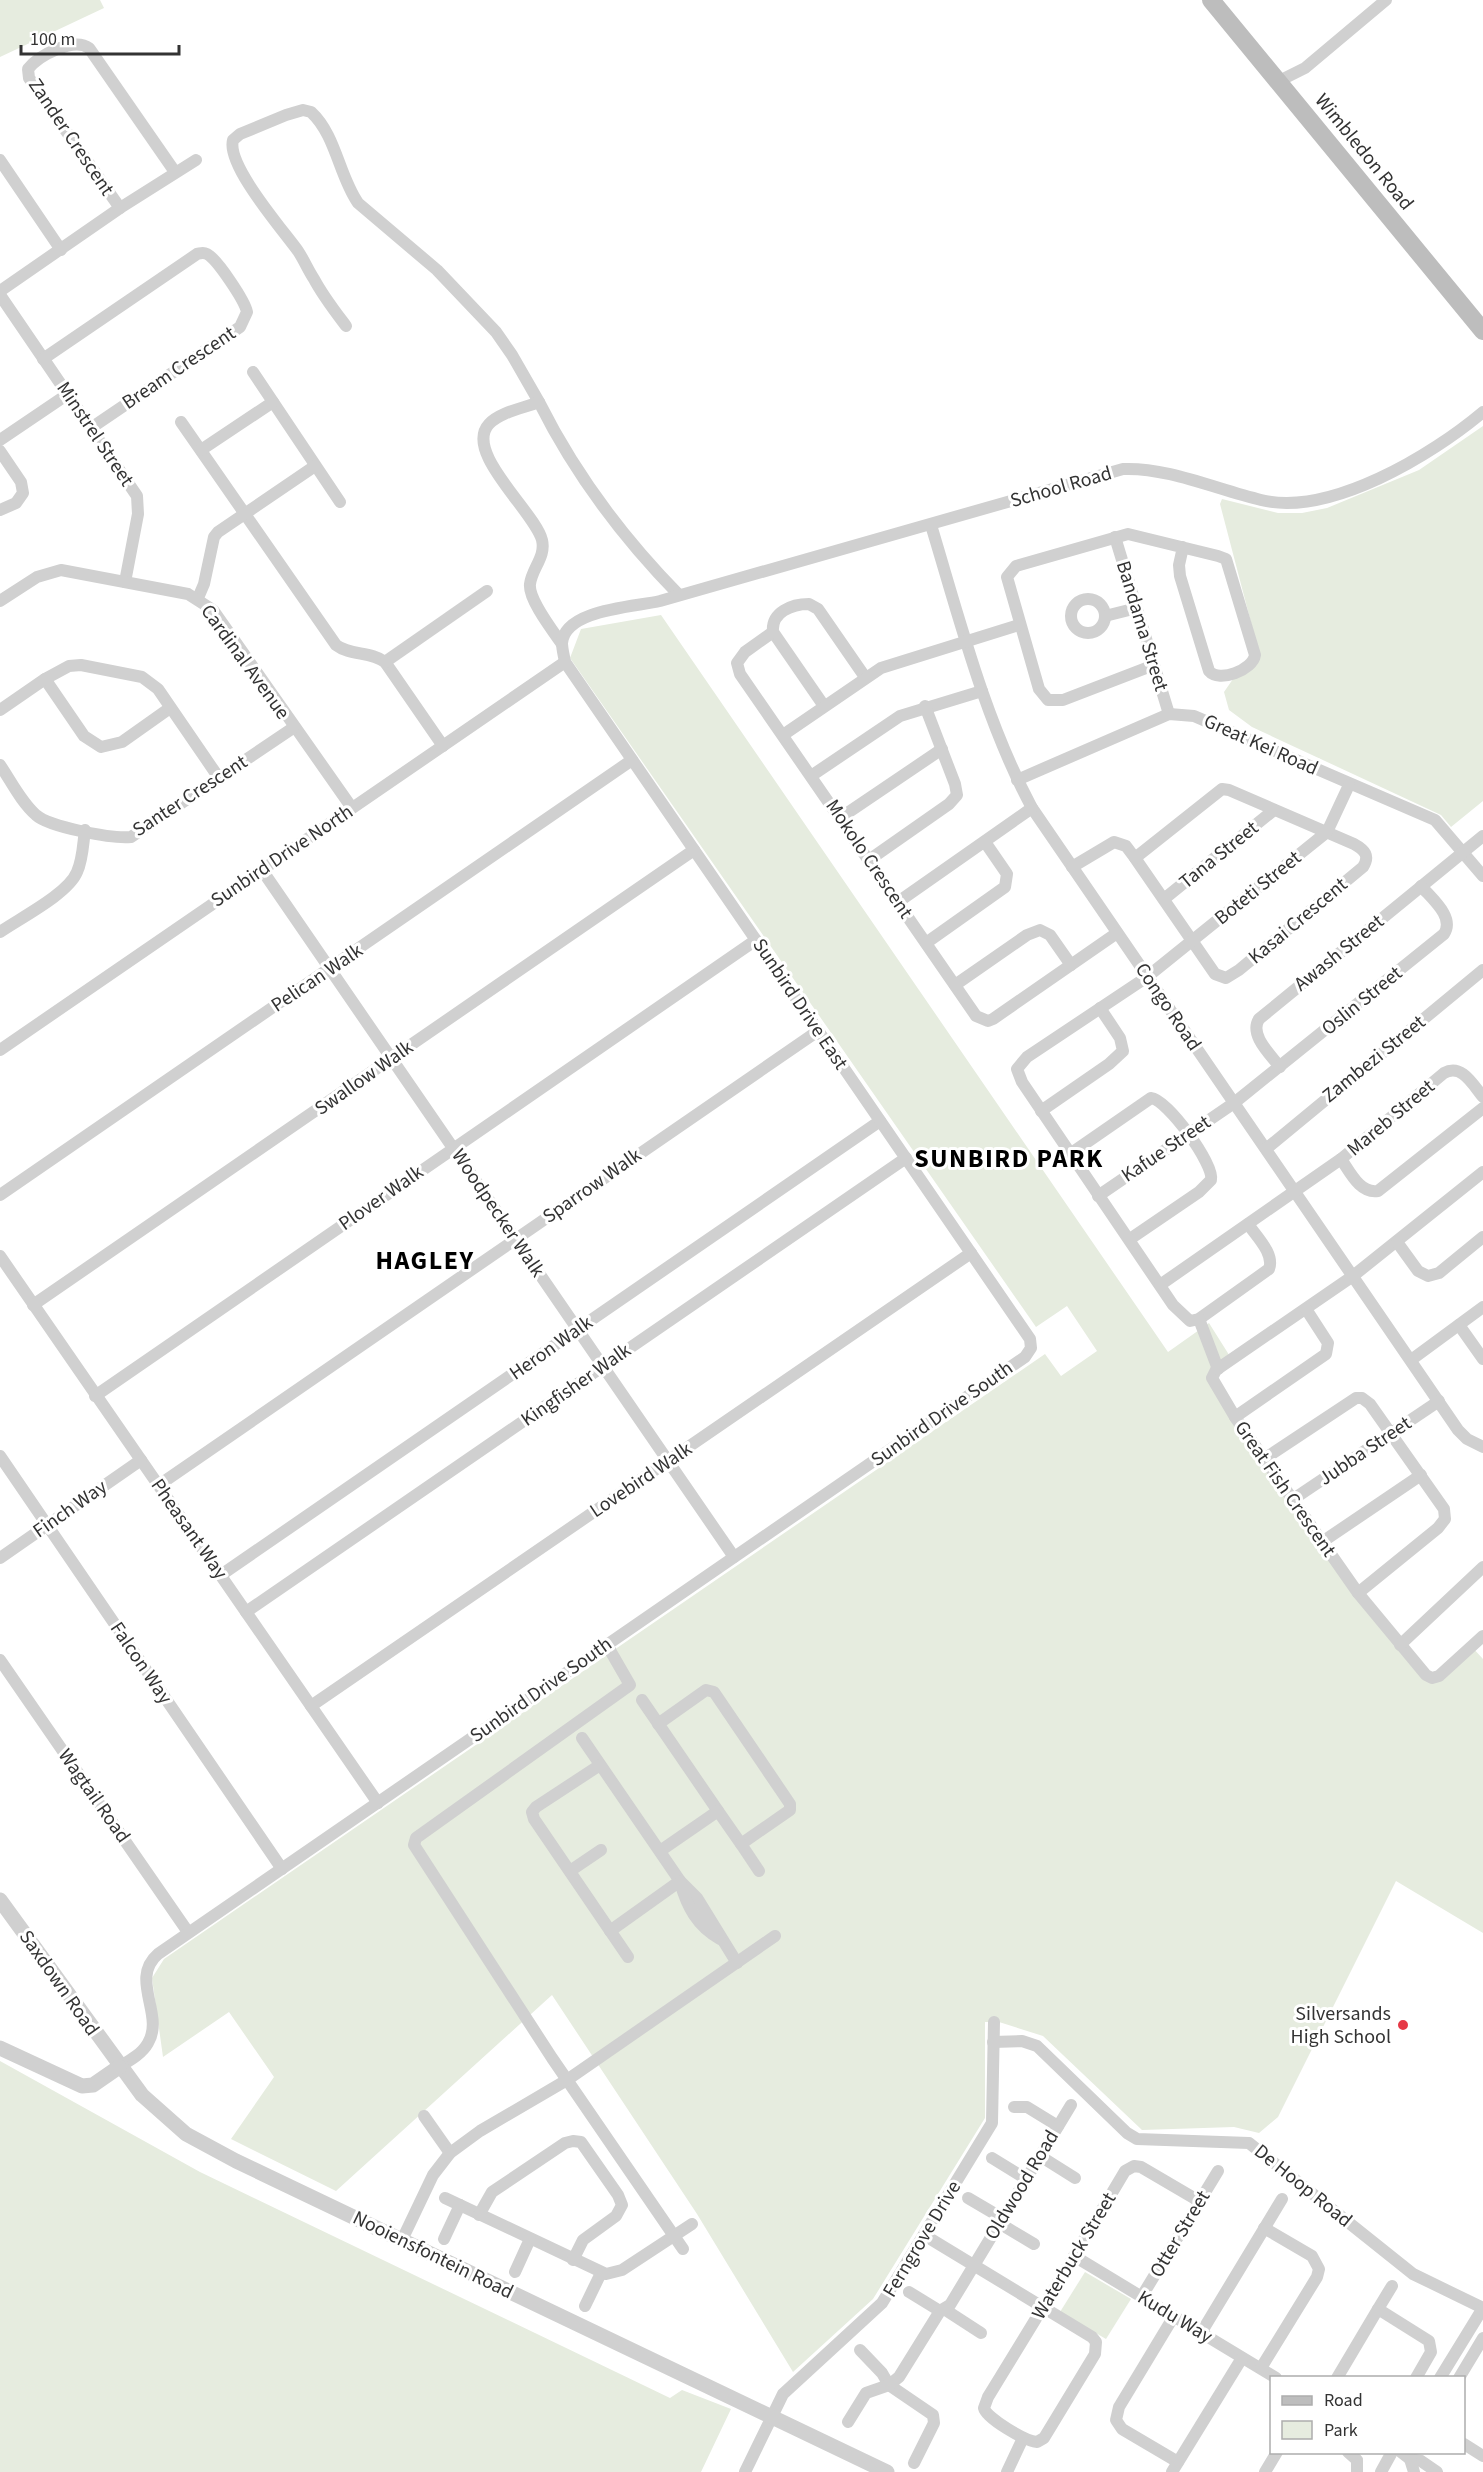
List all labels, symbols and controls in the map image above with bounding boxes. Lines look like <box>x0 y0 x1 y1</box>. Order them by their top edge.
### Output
scale bar <box>21 18 178 56</box>
text: 100 m <box>30 27 75 52</box>
street label: Zander Crescent <box>21 73 121 201</box>
street label: Wimbledon Road <box>1308 88 1420 216</box>
street label: Bream Crescent <box>117 319 242 416</box>
street label: Minstrel Street <box>50 376 141 492</box>
street label: School Road <box>1007 459 1115 515</box>
street label: Bandama Street <box>1109 557 1175 695</box>
street label: Cardinal Avenue <box>194 599 296 725</box>
street label: Great Kei Road <box>1199 707 1323 783</box>
street label: Santer Crescent <box>127 748 253 844</box>
street label: Mokolo Crescent <box>819 794 919 924</box>
street label: Sunbird Drive North <box>205 798 359 914</box>
street label: Tana Street <box>1173 814 1265 896</box>
street label: Boteti Street <box>1209 844 1308 932</box>
street label: Kasai Crescent <box>1242 871 1354 971</box>
street label: Awash Street <box>1288 908 1390 998</box>
street label: Sunbird Drive East <box>746 933 855 1075</box>
street label: Pelican Walk <box>266 937 369 1019</box>
street label: Congo Road <box>1128 957 1208 1057</box>
street label: Oslin Street <box>1316 960 1409 1042</box>
street label: Zambezi Street <box>1316 1008 1432 1109</box>
street label: Swallow Walk <box>309 1034 419 1122</box>
street label: Mareb Street <box>1341 1073 1441 1163</box>
street label: Kafue Street <box>1116 1109 1216 1189</box>
district label: SUNBIRD PARK <box>914 1140 1104 1177</box>
street label: Sparrow Walk <box>537 1142 647 1230</box>
street label: Woodpecker Walk <box>445 1143 551 1283</box>
street label: Plover Walk <box>333 1158 429 1238</box>
district label: HAGLEY <box>375 1242 475 1279</box>
street label: Heron Walk <box>504 1309 598 1387</box>
street label: Kingfisher Walk <box>515 1337 637 1433</box>
street label: Sunbird Drive South <box>865 1354 1019 1474</box>
street label: Jubba Street <box>1313 1409 1417 1492</box>
street label: Great Fish Crescent <box>1228 1415 1343 1563</box>
street label: Lovebird Walk <box>584 1435 698 1525</box>
street label: Finch Way <box>27 1473 113 1545</box>
street label: Pheasant Way <box>144 1473 234 1585</box>
street label: Falcon Way <box>103 1616 179 1710</box>
street label: Sunbird Drive South <box>464 1630 618 1750</box>
street label: Wagtail Road <box>51 1743 137 1849</box>
street label: Saxdown Road <box>12 1924 106 2042</box>
place label: Silversands High School <box>1291 2000 1391 2051</box>
marker: Silversands High School <box>1396 2018 1410 2032</box>
street label: Oldwood Road <box>978 2125 1066 2245</box>
street label: De Hoop Road <box>1248 2138 1358 2234</box>
street label: Ferngrove Drive <box>876 2175 968 2303</box>
street label: Otter Street <box>1143 2185 1217 2283</box>
street label: Waterbuck Street <box>1025 2187 1123 2325</box>
street label: Nooiensfontein Road <box>348 2204 518 2306</box>
street label: Kudu Way <box>1132 2284 1218 2351</box>
legend <box>1270 2376 1465 2454</box>
text: Road <box>1324 2388 1363 2413</box>
text: Park <box>1324 2418 1358 2443</box>

